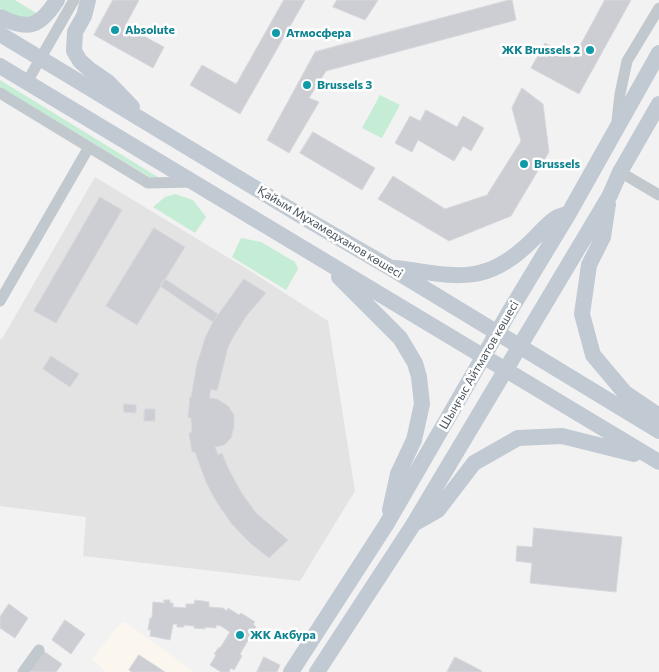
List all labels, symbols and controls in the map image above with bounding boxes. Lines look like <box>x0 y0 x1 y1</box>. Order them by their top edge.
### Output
place label: Absolute <box>125 23 175 37</box>
marker: Absolute <box>109 24 121 36</box>
place label: Атмосфера <box>286 26 351 40</box>
marker: Атмосфера <box>270 27 282 39</box>
place label: ЖК Brussels 2 <box>501 43 580 57</box>
marker: ЖК Brussels 2 <box>584 44 596 56</box>
place label: Brussels 3 <box>317 78 372 92</box>
marker: Brussels 3 <box>301 79 313 91</box>
place label: Brussels <box>534 157 580 171</box>
marker: Brussels <box>518 158 530 170</box>
street label: Қайым Мұхамедханов көшесі <box>255 183 405 281</box>
street label: Шыңғыс Айтматов көшесі <box>436 298 522 432</box>
place label: ЖК Акбура <box>250 628 316 642</box>
marker: ЖК Акбура <box>234 629 246 641</box>

